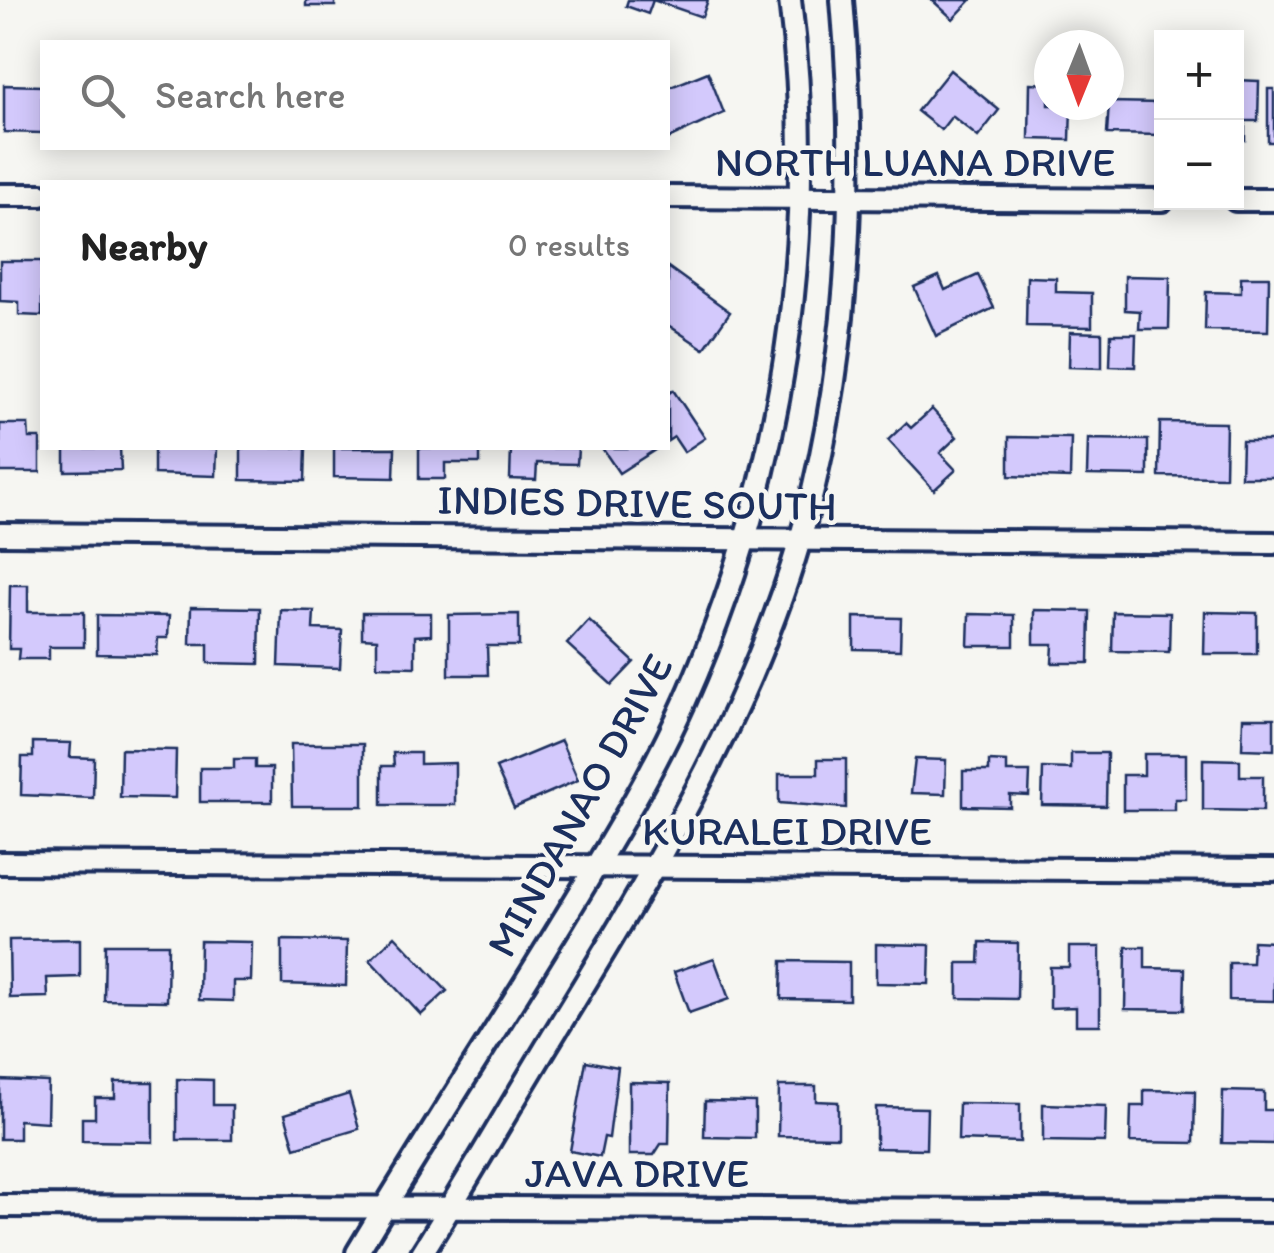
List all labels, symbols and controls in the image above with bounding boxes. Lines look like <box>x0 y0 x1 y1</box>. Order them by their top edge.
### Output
north arrow <box>1034 30 1124 120</box>
map controls <box>1154 30 1244 210</box>
button: + <box>1154 30 1244 120</box>
search box <box>40 40 670 150</box>
icon: search <box>75 68 130 123</box>
text: Search here <box>155 72 346 118</box>
button: − <box>1154 120 1244 210</box>
street label: NORTH LUANA DRIVE <box>715 136 1115 187</box>
text: Nearby <box>80 220 207 271</box>
text: 0 results <box>508 226 630 264</box>
street label: INDIES DRIVE SOUTH <box>437 474 837 531</box>
street label: MINDANAO DRIVE <box>475 645 684 965</box>
street label: KURALEI DRIVE <box>642 805 932 856</box>
street label: JAVA DRIVE <box>525 1147 749 1198</box>

